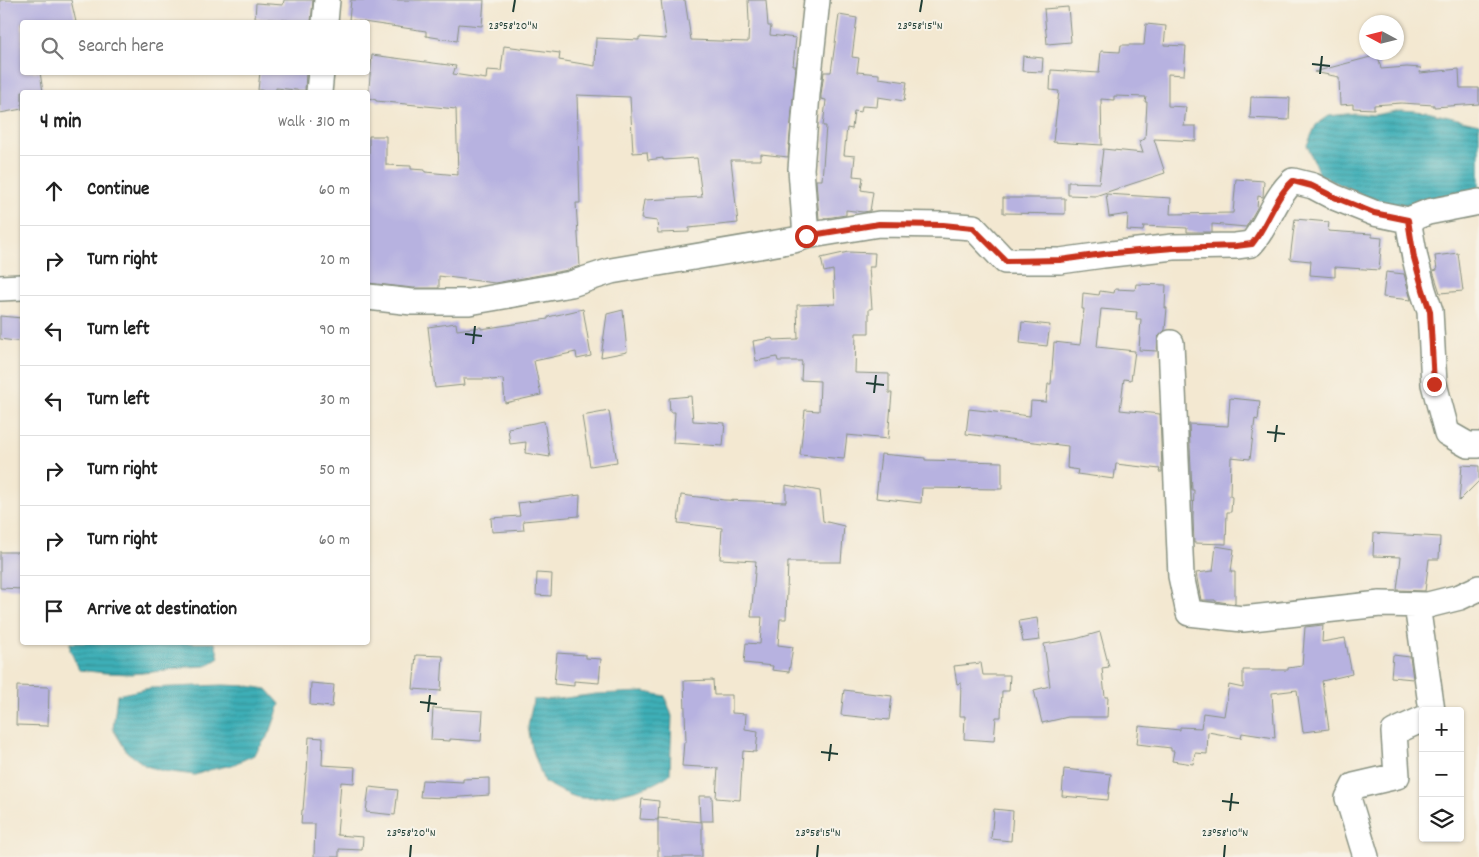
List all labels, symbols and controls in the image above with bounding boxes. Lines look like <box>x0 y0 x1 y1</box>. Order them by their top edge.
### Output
north arrow <box>1359 15 1404 60</box>
text: 23°58'20"N <box>488 18 538 35</box>
text: 23°58'15"N <box>897 18 943 35</box>
search box <box>20 20 370 75</box>
icon: search <box>38 34 66 62</box>
text: Search here <box>78 34 164 61</box>
text: 4 min <box>40 108 82 138</box>
text: Walk · 310 m <box>278 111 350 134</box>
icon: ahead <box>40 177 68 205</box>
text: Continue <box>87 177 149 204</box>
text: 60 m <box>319 179 350 202</box>
route start <box>795 225 818 248</box>
icon: right <box>40 247 68 275</box>
text: Turn right <box>87 247 158 274</box>
text: 20 m <box>320 249 350 272</box>
icon: left <box>40 317 68 345</box>
text: Turn left <box>87 317 150 344</box>
text: 90 m <box>319 319 350 342</box>
route end <box>1423 373 1446 396</box>
icon: left <box>40 387 68 415</box>
text: Turn left <box>87 387 150 414</box>
text: 30 m <box>320 389 350 412</box>
icon: right <box>40 457 68 485</box>
text: Turn right <box>87 457 158 484</box>
text: 50 m <box>319 459 350 482</box>
icon: right <box>40 527 68 555</box>
text: Turn right <box>87 527 158 554</box>
text: 60 m <box>319 529 350 552</box>
icon: arrive <box>40 597 68 625</box>
text: Arrive at destination <box>87 597 237 624</box>
map controls <box>1419 707 1464 842</box>
button: + <box>1419 707 1464 752</box>
button: − <box>1419 752 1464 797</box>
button: layers <box>1419 797 1464 842</box>
text: 23°58'20"N <box>386 825 436 842</box>
text: 23°58'15"N <box>795 825 841 842</box>
text: 23°58'10"N <box>1202 825 1248 842</box>

